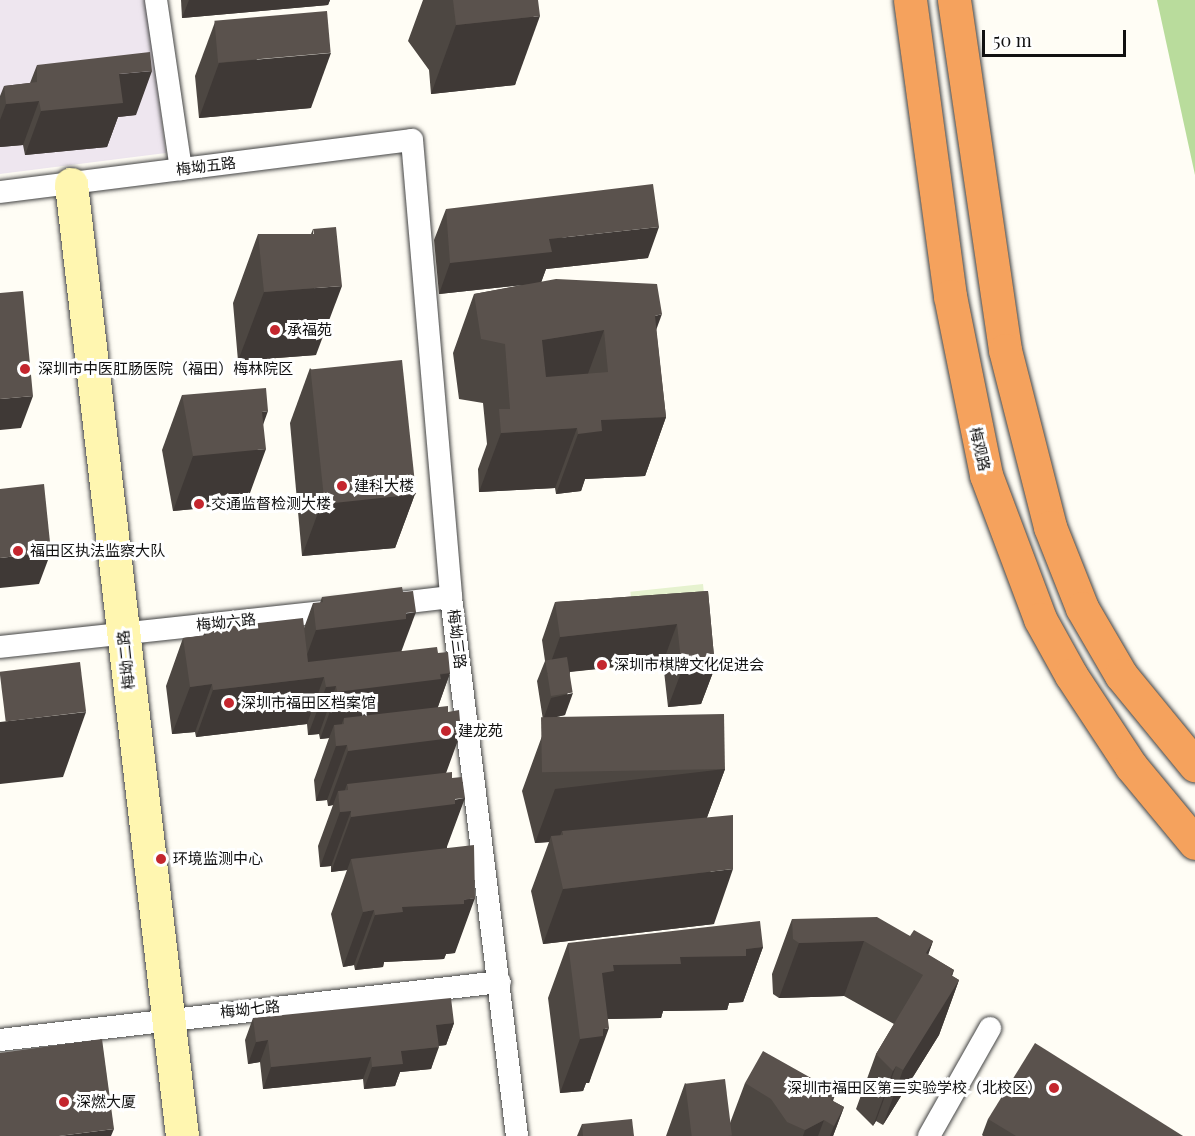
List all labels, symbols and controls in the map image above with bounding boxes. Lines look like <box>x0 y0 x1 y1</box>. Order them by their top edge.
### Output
scale bar <box>985 18 1129 56</box>
text: 50 m <box>993 28 1032 52</box>
street label: 梅坳五路 <box>175 153 237 179</box>
place label: 承福苑 <box>287 321 332 339</box>
marker: 承福苑 <box>268 323 282 337</box>
marker: 深圳市中医肛肠医院（福田）梅林院区 <box>16 360 34 378</box>
place label: 深圳市中医肛肠医院（福田）梅林院区 <box>38 360 293 378</box>
street label: 梅观路 <box>966 425 994 473</box>
place label: 建科大楼 <box>354 477 414 495</box>
marker: 建科大楼 <box>335 479 349 493</box>
place label: 交通监督检测大楼 <box>211 495 331 513</box>
marker: 交通监督检测大楼 <box>192 497 206 511</box>
place label: 福田区执法监察大队 <box>30 542 165 560</box>
marker: 福田区执法监察大队 <box>11 544 25 558</box>
street label: 梅坳三路 <box>444 608 470 670</box>
street label: 梅坳六路 <box>195 610 257 634</box>
street label: 梅坳二路 <box>114 629 138 691</box>
place label: 深圳市棋牌文化促进会 <box>614 656 764 674</box>
marker: 深圳市棋牌文化促进会 <box>595 658 609 672</box>
place label: 深圳市福田区档案馆 <box>241 694 376 712</box>
marker: 深圳市福田区档案馆 <box>222 696 236 710</box>
place label: 建龙苑 <box>458 722 503 740</box>
marker: 建龙苑 <box>439 724 453 738</box>
place label: 环境监测中心 <box>173 850 263 868</box>
marker: 环境监测中心 <box>154 852 168 866</box>
street label: 梅坳七路 <box>219 997 281 1021</box>
place label: 深圳市福田区第二实验学校（北校区） <box>787 1079 1042 1097</box>
marker: 深圳市福田区第二实验学校（北校区） <box>1047 1081 1061 1095</box>
place label: 深燃大厦 <box>76 1093 136 1111</box>
marker: 深燃大厦 <box>57 1095 71 1109</box>

